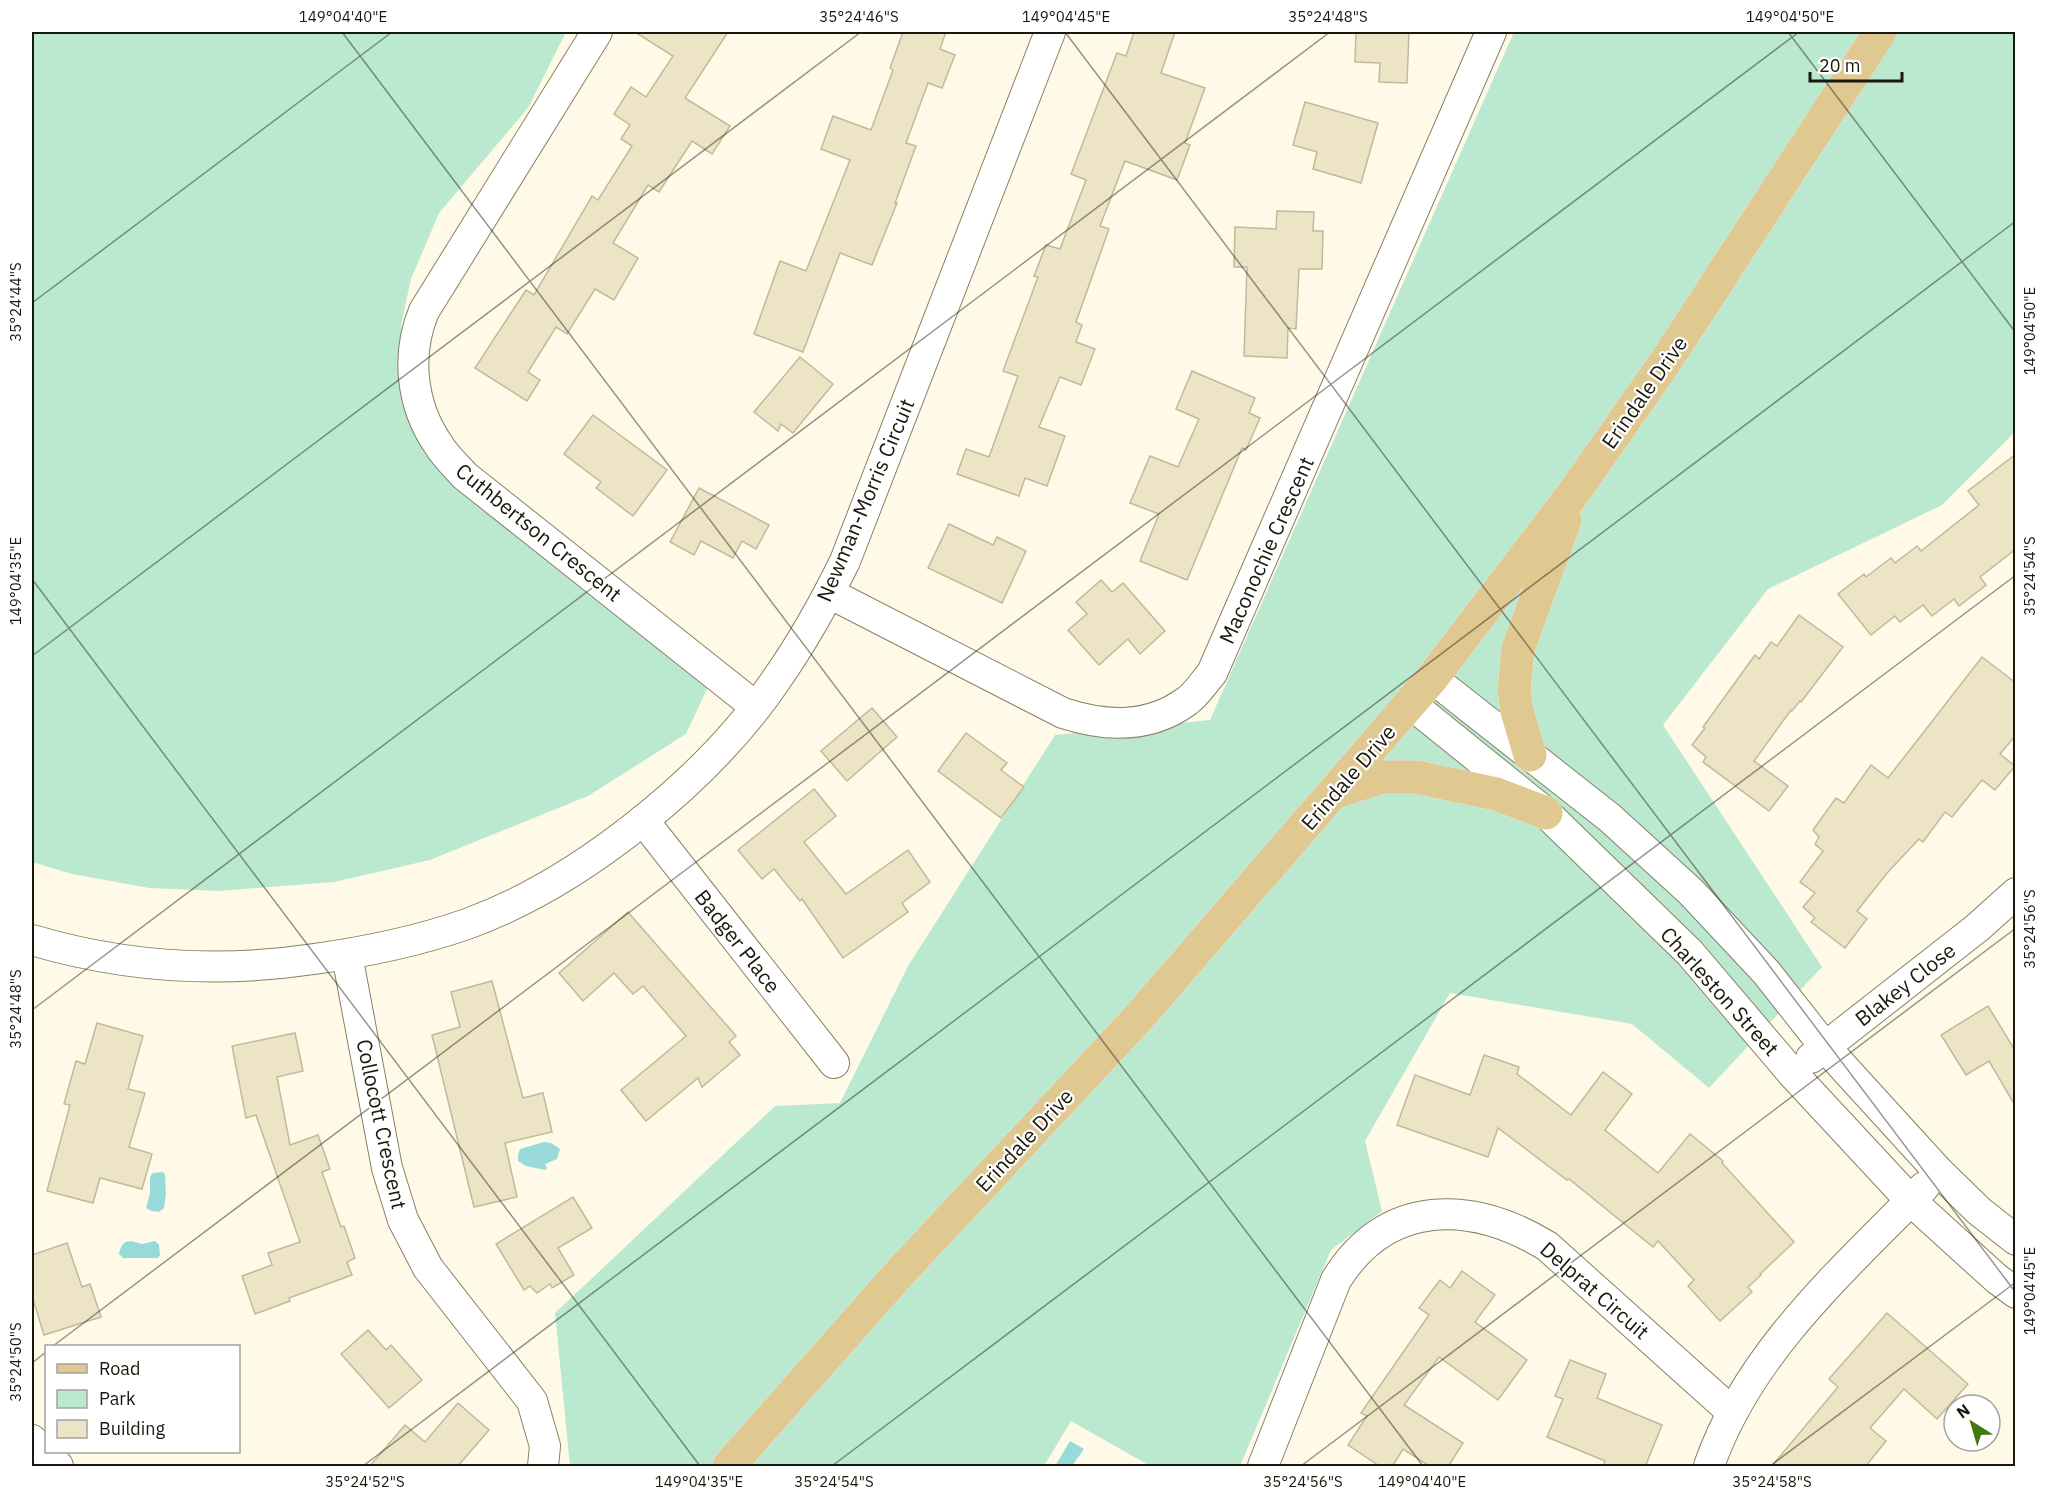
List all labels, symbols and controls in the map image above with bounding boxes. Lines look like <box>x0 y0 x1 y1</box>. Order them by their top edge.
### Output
text: 149°04'40"E <box>299 7 387 26</box>
text: 35°24'46"S <box>819 7 899 26</box>
text: 149°04'45"E <box>1022 7 1110 26</box>
text: 35°24'48"S <box>1288 7 1368 26</box>
text: 149°04'50"E <box>1746 7 1834 26</box>
scale bar <box>1810 45 1902 83</box>
text: 20 m <box>1819 54 1861 77</box>
text: 35°24'44"S <box>6 262 25 342</box>
text: 149°04'50"E <box>2020 287 2039 375</box>
street label: Erindale Drive <box>1595 330 1693 454</box>
street label: Newman-Morris Circuit <box>810 394 920 606</box>
street label: Maconochie Crescent <box>1212 452 1320 648</box>
street label: Cuthbertson Crescent <box>450 456 628 608</box>
text: 35°24'54"S <box>2020 536 2039 616</box>
text: 149°04'35"E <box>6 537 25 625</box>
street label: Erindale Drive <box>1294 718 1402 836</box>
street label: Badger Place <box>689 884 787 998</box>
text: 35°24'56"S <box>2020 889 2039 969</box>
street label: Charleston Street <box>1654 920 1786 1062</box>
street label: Blakey Close <box>1849 936 1961 1032</box>
text: 35°24'48"S <box>6 969 25 1049</box>
street label: Collocott Crescent <box>350 1036 414 1212</box>
street label: Erindale Drive <box>969 1082 1079 1198</box>
street label: Delprat Circuit <box>1535 1235 1655 1345</box>
text: 149°04'45"E <box>2020 1247 2039 1335</box>
text: 35°24'50"S <box>6 1322 25 1402</box>
legend <box>45 1345 240 1453</box>
text: Road <box>99 1357 140 1380</box>
text: Park <box>99 1387 136 1410</box>
north arrow <box>1942 1393 2002 1453</box>
text: N <box>1952 1400 1974 1422</box>
text: Building <box>99 1417 166 1440</box>
text: 35°24'52"S <box>325 1472 405 1491</box>
text: 149°04'35"E <box>655 1472 743 1491</box>
text: 35°24'54"S <box>794 1472 874 1491</box>
text: 35°24'56"S <box>1263 1472 1343 1491</box>
text: 149°04'40"E <box>1378 1472 1466 1491</box>
text: 35°24'58"S <box>1732 1472 1812 1491</box>

